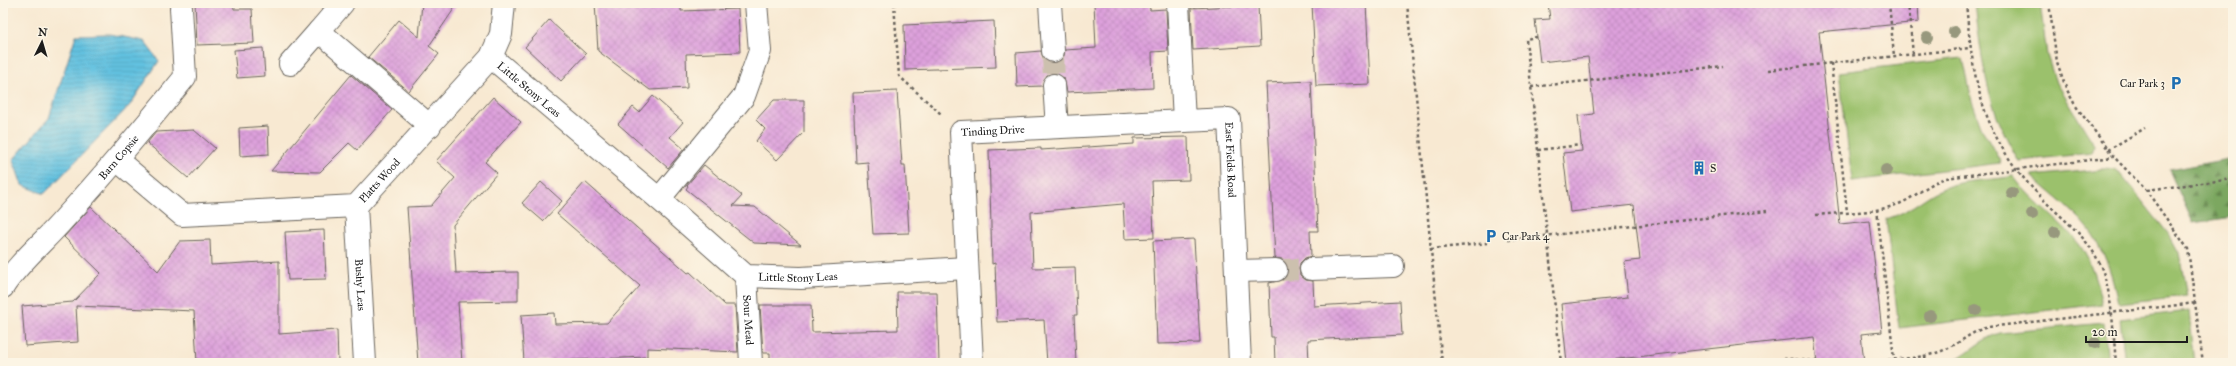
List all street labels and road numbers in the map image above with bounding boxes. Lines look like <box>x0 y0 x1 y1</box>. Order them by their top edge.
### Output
street label: Little Stony Leas <box>494 59 563 120</box>
street label: East Fields Road <box>1222 122 1239 198</box>
street label: Tinding Drive <box>960 123 1025 139</box>
street label: Barn Copsie <box>96 132 142 182</box>
street label: Platts Wood <box>356 156 403 205</box>
street label: Bushy Leas <box>352 259 368 311</box>
street label: Little Stony Leas <box>758 270 838 285</box>
street label: Sour Mead <box>740 294 756 346</box>

